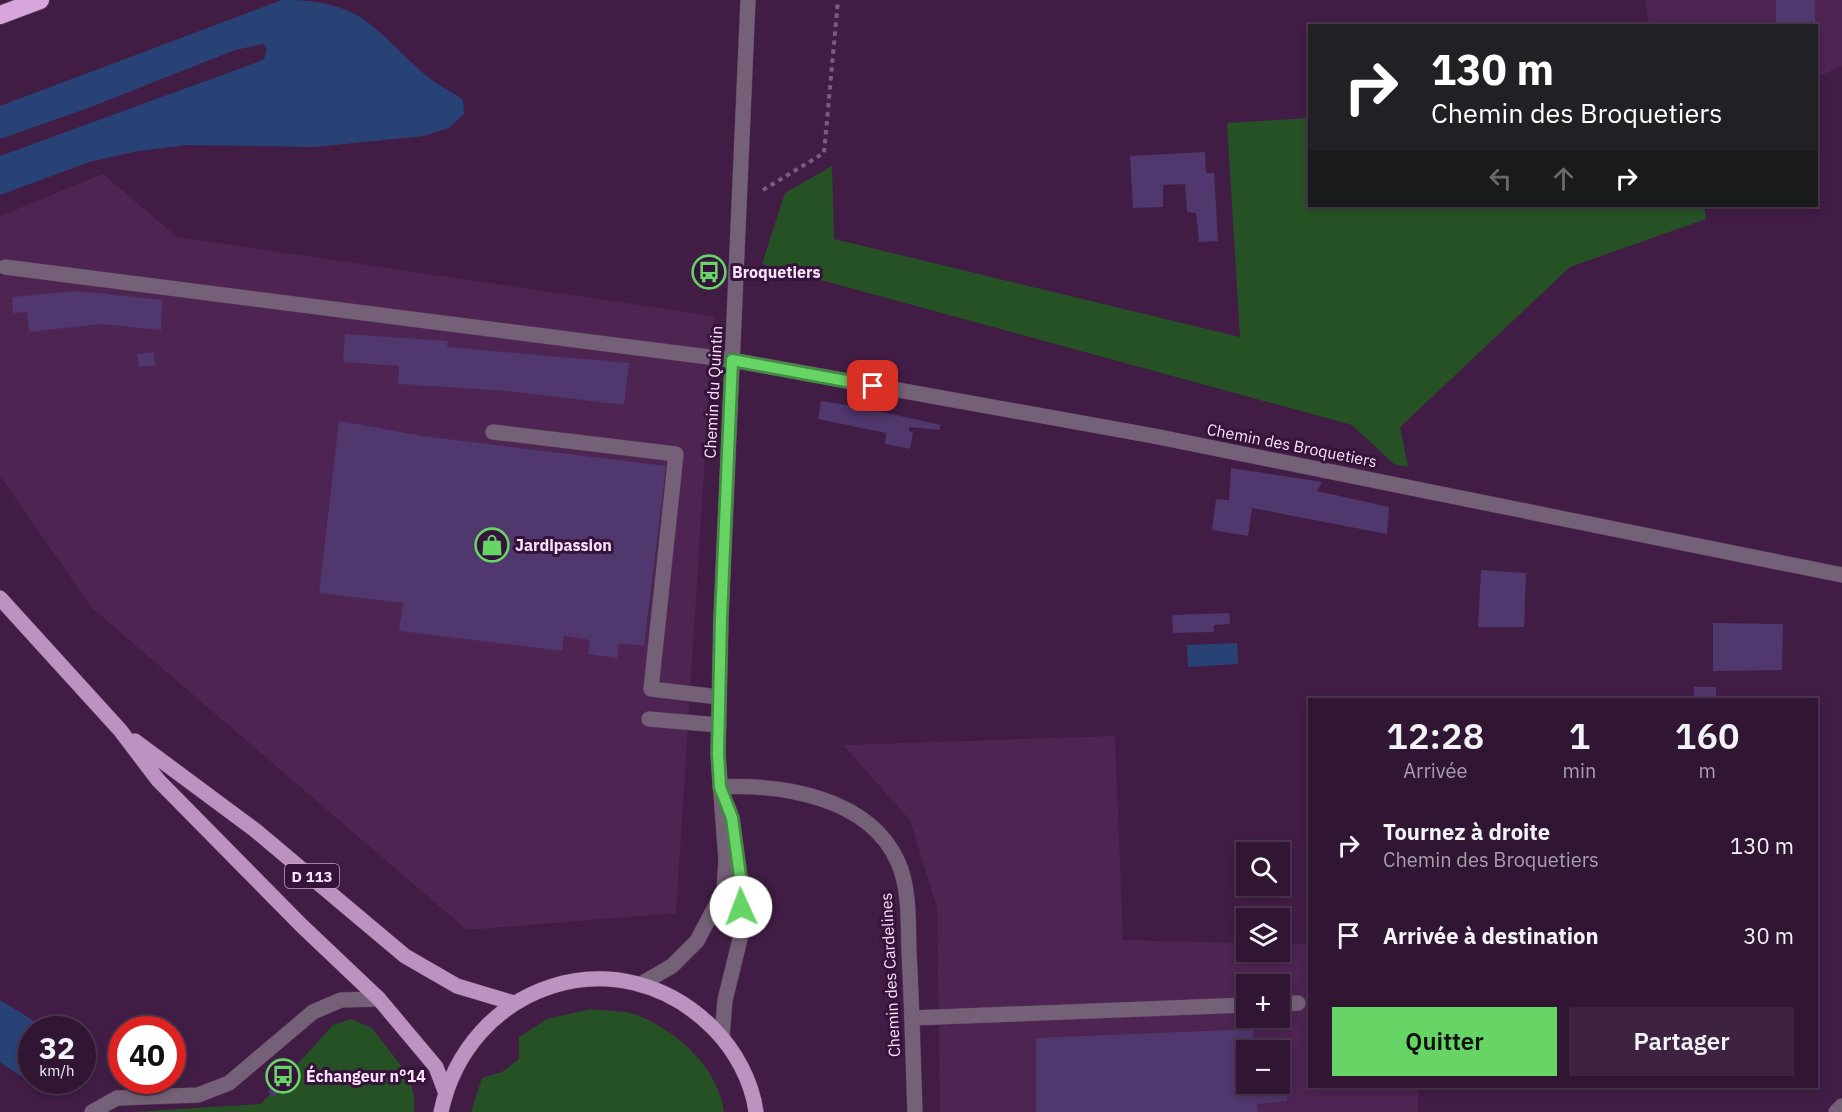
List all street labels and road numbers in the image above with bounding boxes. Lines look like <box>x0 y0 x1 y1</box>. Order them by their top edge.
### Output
street label: Chemin du Quintin <box>700 325 726 459</box>
street label: Chemin des Broquetiers <box>1205 419 1379 471</box>
road number: D 113 <box>285 864 339 888</box>
street label: Chemin des Cardelines <box>876 892 904 1058</box>

